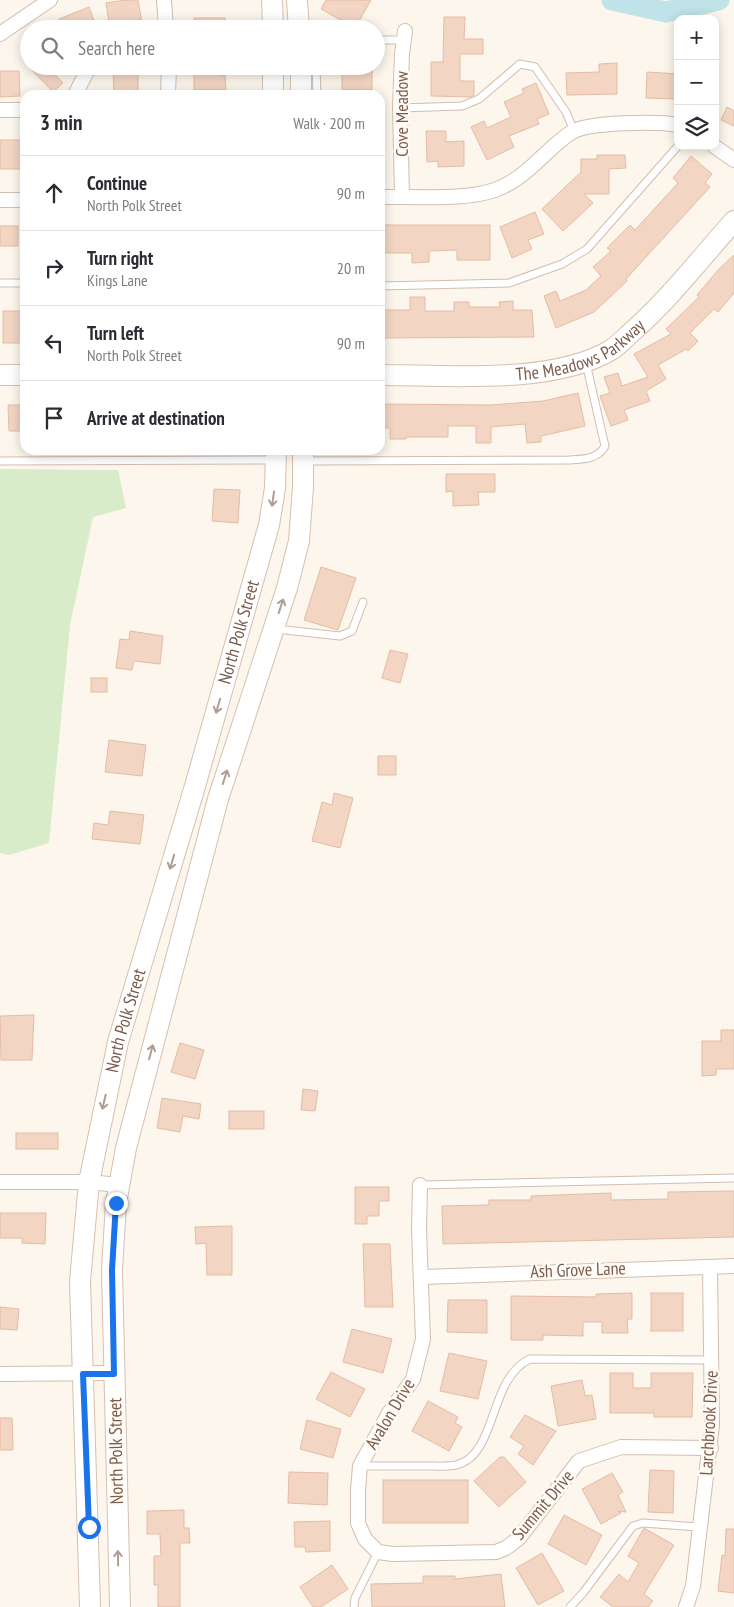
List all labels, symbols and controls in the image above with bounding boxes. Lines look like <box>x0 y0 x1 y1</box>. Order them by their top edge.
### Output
map controls <box>674 15 719 150</box>
button: + <box>674 15 719 60</box>
search box <box>20 20 385 75</box>
icon: search <box>38 34 66 62</box>
text: Search here <box>78 36 155 60</box>
button: − <box>674 60 719 105</box>
street label: Cove Meadow <box>390 71 413 157</box>
button: layers <box>674 105 719 150</box>
text: 3 min <box>40 109 82 136</box>
text: Walk · 200 m <box>293 113 365 133</box>
text: Continue <box>87 171 147 195</box>
icon: ahead <box>40 179 68 207</box>
text: 90 m <box>337 183 365 203</box>
text: North Polk Street <box>87 195 182 215</box>
text: Turn right <box>87 246 153 270</box>
icon: right <box>40 254 68 282</box>
text: 20 m <box>337 258 365 278</box>
text: Kings Lane <box>87 270 148 290</box>
street label: The Meadows Parkway <box>515 314 650 386</box>
text: Turn left <box>87 321 144 345</box>
icon: left <box>40 329 68 357</box>
text: 90 m <box>337 333 365 353</box>
text: North Polk Street <box>87 345 182 365</box>
icon: arrive <box>40 404 68 432</box>
text: Arrive at destination <box>87 406 225 430</box>
one-way arrow <box>268 490 278 506</box>
street label: North Polk Street <box>213 577 264 686</box>
one-way arrow <box>277 599 286 614</box>
one-way arrow <box>212 698 222 714</box>
one-way arrow <box>221 770 231 786</box>
one-way arrow <box>166 854 176 870</box>
street label: North Polk Street <box>100 966 150 1075</box>
one-way arrow <box>147 1045 156 1061</box>
one-way arrow <box>99 1094 108 1110</box>
route end <box>105 1192 128 1215</box>
street label: Ash Grove Lane <box>530 1256 626 1283</box>
street label: Larchbrook Drive <box>694 1370 723 1476</box>
street label: Avalon Drive <box>359 1374 420 1453</box>
street label: North Polk Street <box>103 1397 128 1505</box>
street label: Summit Drive <box>507 1465 579 1544</box>
route start <box>78 1516 101 1539</box>
one-way arrow <box>114 1551 123 1567</box>

